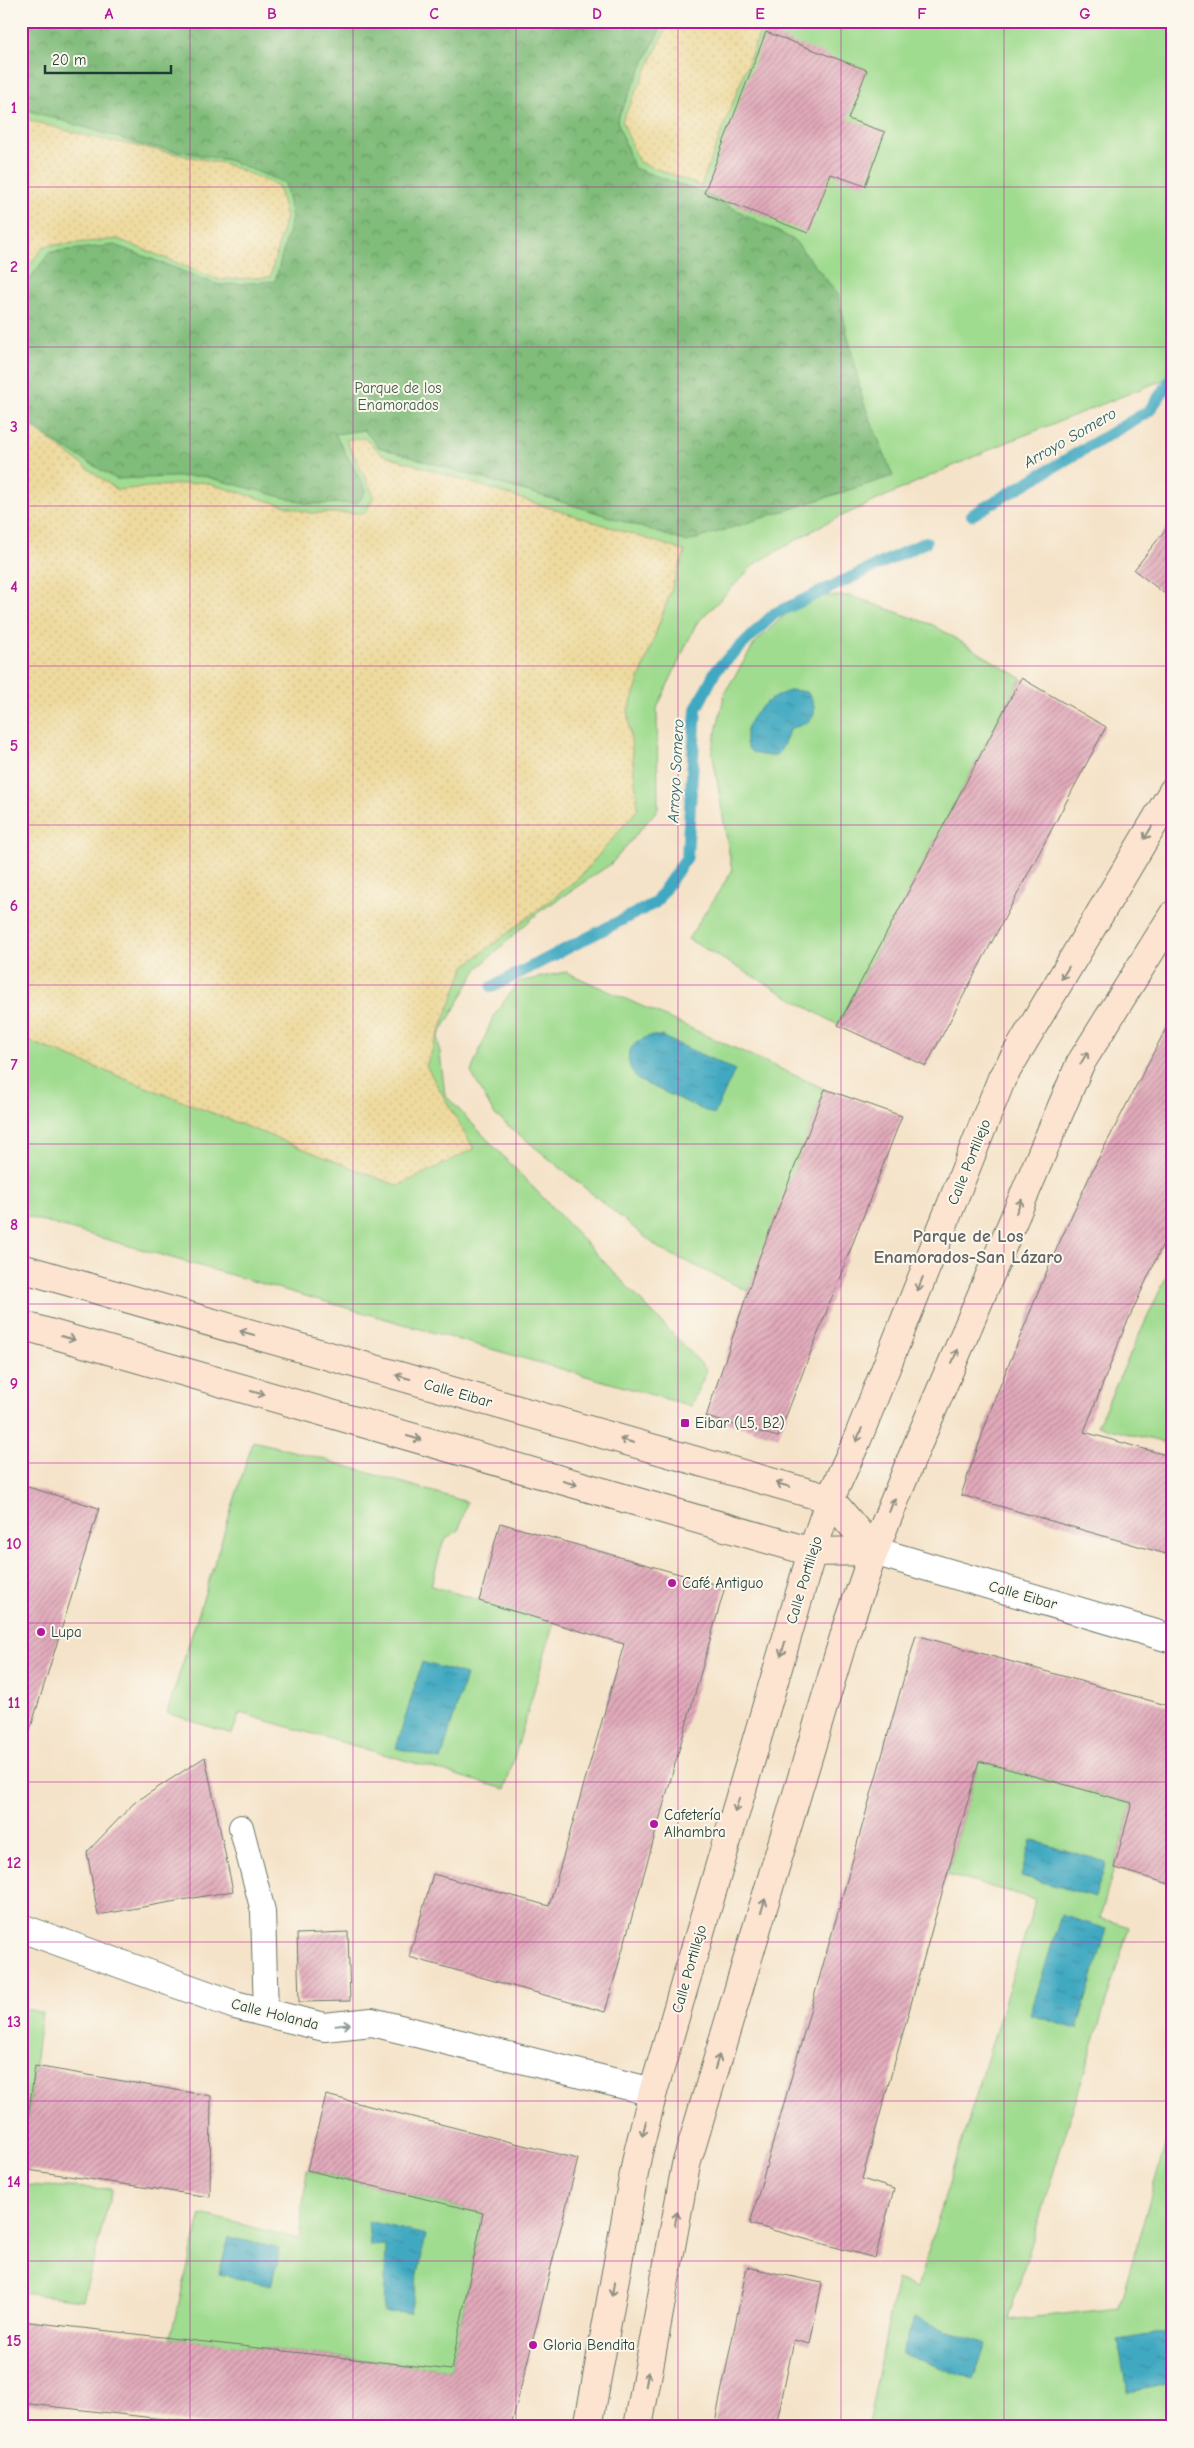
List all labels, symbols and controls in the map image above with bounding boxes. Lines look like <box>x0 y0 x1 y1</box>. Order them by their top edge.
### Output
text: A <box>105 5 114 23</box>
text: B <box>267 5 277 23</box>
text: C <box>429 5 439 23</box>
text: D <box>592 5 602 23</box>
text: E <box>755 5 765 23</box>
text: F <box>917 5 927 23</box>
text: G <box>1079 5 1091 23</box>
scale bar <box>45 42 171 74</box>
text: 20 m <box>52 51 86 69</box>
text: 1 <box>11 99 17 117</box>
text: 2 <box>10 258 18 276</box>
park label: Parque de los Enamorados <box>355 379 441 414</box>
water label: Arroyo Somero <box>1020 404 1119 472</box>
text: 3 <box>10 418 18 436</box>
text: 4 <box>10 578 18 596</box>
water label: Arroyo Somero <box>664 719 688 824</box>
text: 5 <box>10 737 18 755</box>
one-way arrow <box>1142 825 1152 840</box>
text: 6 <box>10 897 18 915</box>
one-way arrow <box>1059 965 1069 979</box>
one-way arrow <box>1080 1051 1090 1065</box>
text: 7 <box>10 1056 18 1074</box>
street label: Calle Portillejo <box>944 1116 994 1208</box>
one-way arrow <box>1015 1199 1025 1214</box>
text: 8 <box>10 1216 18 1234</box>
district label: Parque de Los Enamorados-San Lázaro <box>873 1226 1063 1268</box>
one-way arrow <box>915 1276 924 1292</box>
one-way arrow <box>239 1327 255 1337</box>
one-way arrow <box>60 1334 76 1343</box>
one-way arrow <box>951 1349 961 1364</box>
one-way arrow <box>396 1372 412 1381</box>
text: 9 <box>10 1375 18 1393</box>
street label: Calle Eibar <box>422 1375 494 1411</box>
one-way arrow <box>249 1388 265 1398</box>
place label: Eibar (L5, B2) <box>695 1414 785 1432</box>
marker: Eibar (L5, B2) <box>679 1417 691 1429</box>
one-way arrow <box>854 1427 863 1442</box>
one-way arrow <box>406 1433 422 1443</box>
one-way arrow <box>619 1435 635 1445</box>
one-way arrow <box>562 1478 578 1488</box>
one-way arrow <box>776 1480 792 1490</box>
one-way arrow <box>888 1498 897 1514</box>
street label: Calle Portillejo <box>782 1534 826 1626</box>
text: 10 <box>6 1535 22 1553</box>
place label: Café Antiguo <box>682 1574 764 1592</box>
marker: Café Antiguo <box>666 1577 678 1589</box>
street label: Calle Eibar <box>987 1577 1059 1613</box>
place label: Lupa <box>51 1623 82 1641</box>
marker: Lupa <box>35 1626 47 1638</box>
one-way arrow <box>777 1640 787 1656</box>
text: 11 <box>8 1694 20 1712</box>
one-way arrow <box>732 1796 741 1812</box>
place label: Cafetería Alhambra <box>664 1806 726 1841</box>
marker: Cafetería Alhambra <box>648 1818 660 1830</box>
text: 12 <box>7 1854 21 1872</box>
one-way arrow <box>759 1899 769 1915</box>
street label: Calle Portillejo <box>668 1923 710 2015</box>
street label: Calle Holanda <box>229 1994 321 2034</box>
text: 13 <box>7 2013 21 2031</box>
one-way arrow <box>334 2020 350 2030</box>
one-way arrow <box>712 2054 722 2070</box>
one-way arrow <box>639 2121 648 2137</box>
text: 14 <box>7 2173 21 2191</box>
one-way arrow <box>672 2211 682 2227</box>
one-way arrow <box>608 2280 618 2296</box>
text: 15 <box>7 2332 21 2350</box>
place label: Gloria Bendita <box>543 2336 635 2354</box>
marker: Gloria Bendita <box>527 2339 539 2351</box>
one-way arrow <box>642 2371 652 2387</box>

